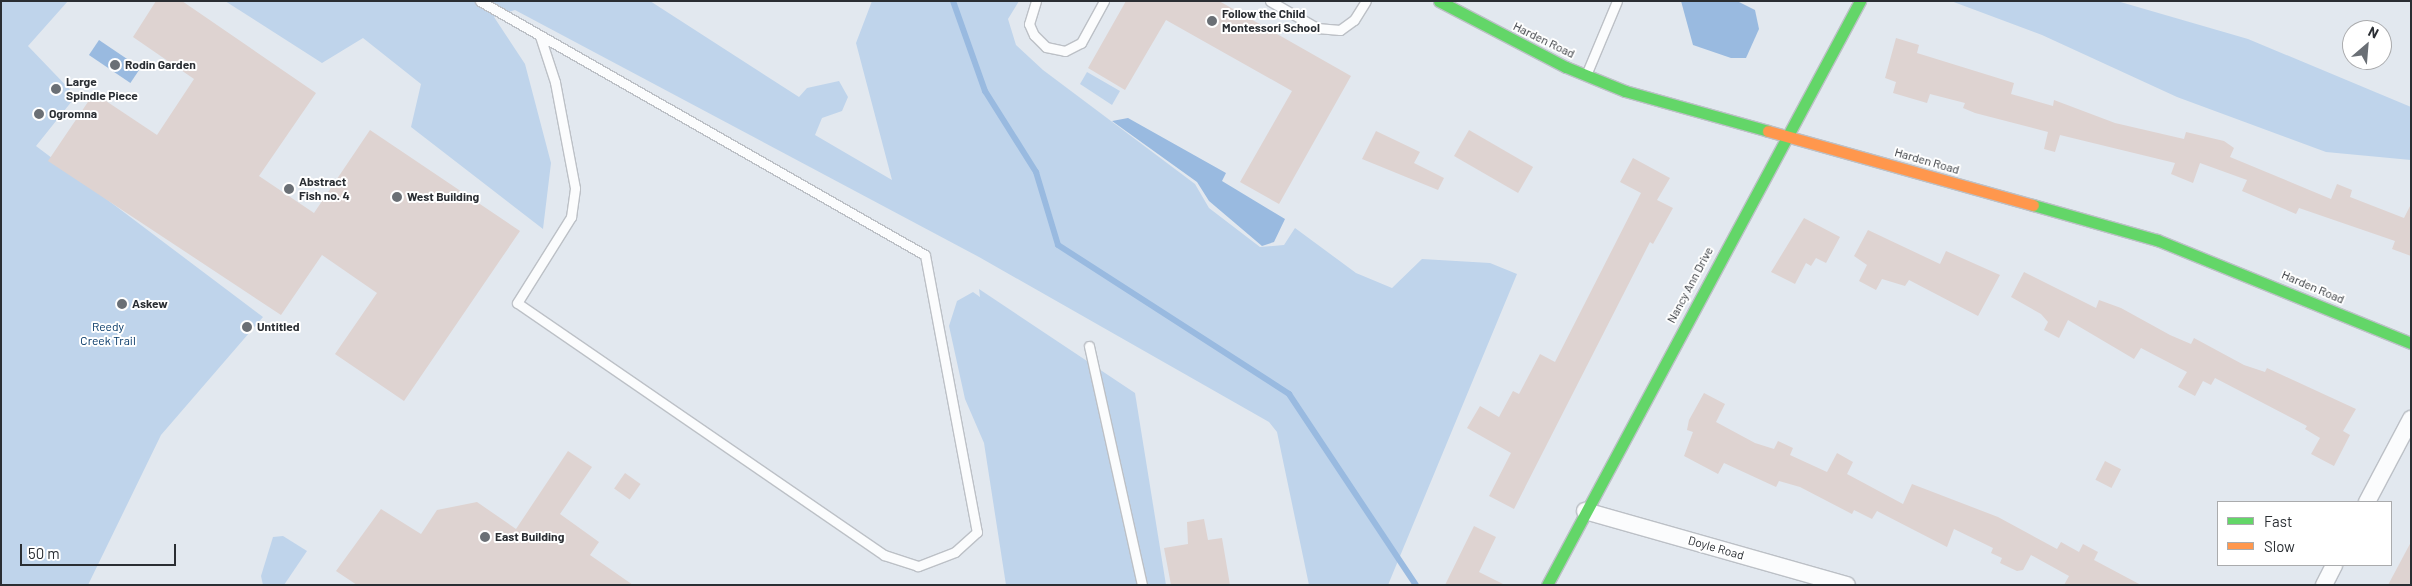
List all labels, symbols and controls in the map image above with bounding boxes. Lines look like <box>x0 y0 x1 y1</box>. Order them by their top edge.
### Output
place label: Follow the Child Montessori School <box>1222 7 1320 35</box>
marker: Follow the Child Montessori School <box>1206 15 1218 27</box>
street label: Harden Road <box>1511 19 1577 61</box>
north arrow <box>2342 20 2392 70</box>
text: N <box>2366 22 2382 42</box>
place label: Rodin Garden <box>125 58 196 72</box>
marker: Rodin Garden <box>109 59 121 71</box>
place label: Large Spindle Piece <box>66 75 138 103</box>
marker: Large Spindle Piece <box>50 83 62 95</box>
place label: Ogromna <box>49 107 97 121</box>
marker: Ogromna <box>33 108 45 120</box>
street label: Harden Road <box>1893 145 1961 177</box>
place label: Abstract Fish no. 4 <box>299 175 350 203</box>
marker: Abstract Fish no. 4 <box>283 183 295 195</box>
place label: West Building <box>407 190 479 204</box>
marker: West Building <box>391 191 403 203</box>
street label: Nancy Ann Drive <box>1664 244 1716 326</box>
street label: Harden Road <box>2280 267 2346 307</box>
place label: Askew <box>132 297 168 311</box>
marker: Askew <box>116 298 128 310</box>
park label: Reedy Creek Trail <box>80 320 136 348</box>
place label: Untitled <box>257 320 300 334</box>
marker: Untitled <box>241 321 253 333</box>
legend <box>2217 501 2392 566</box>
text: Fast <box>2264 512 2292 530</box>
place label: East Building <box>495 530 564 544</box>
marker: East Building <box>479 531 491 543</box>
street label: Doyle Road <box>1686 533 1746 563</box>
scale bar <box>22 534 179 566</box>
text: Slow <box>2264 537 2295 555</box>
text: 50 m <box>28 544 60 562</box>

